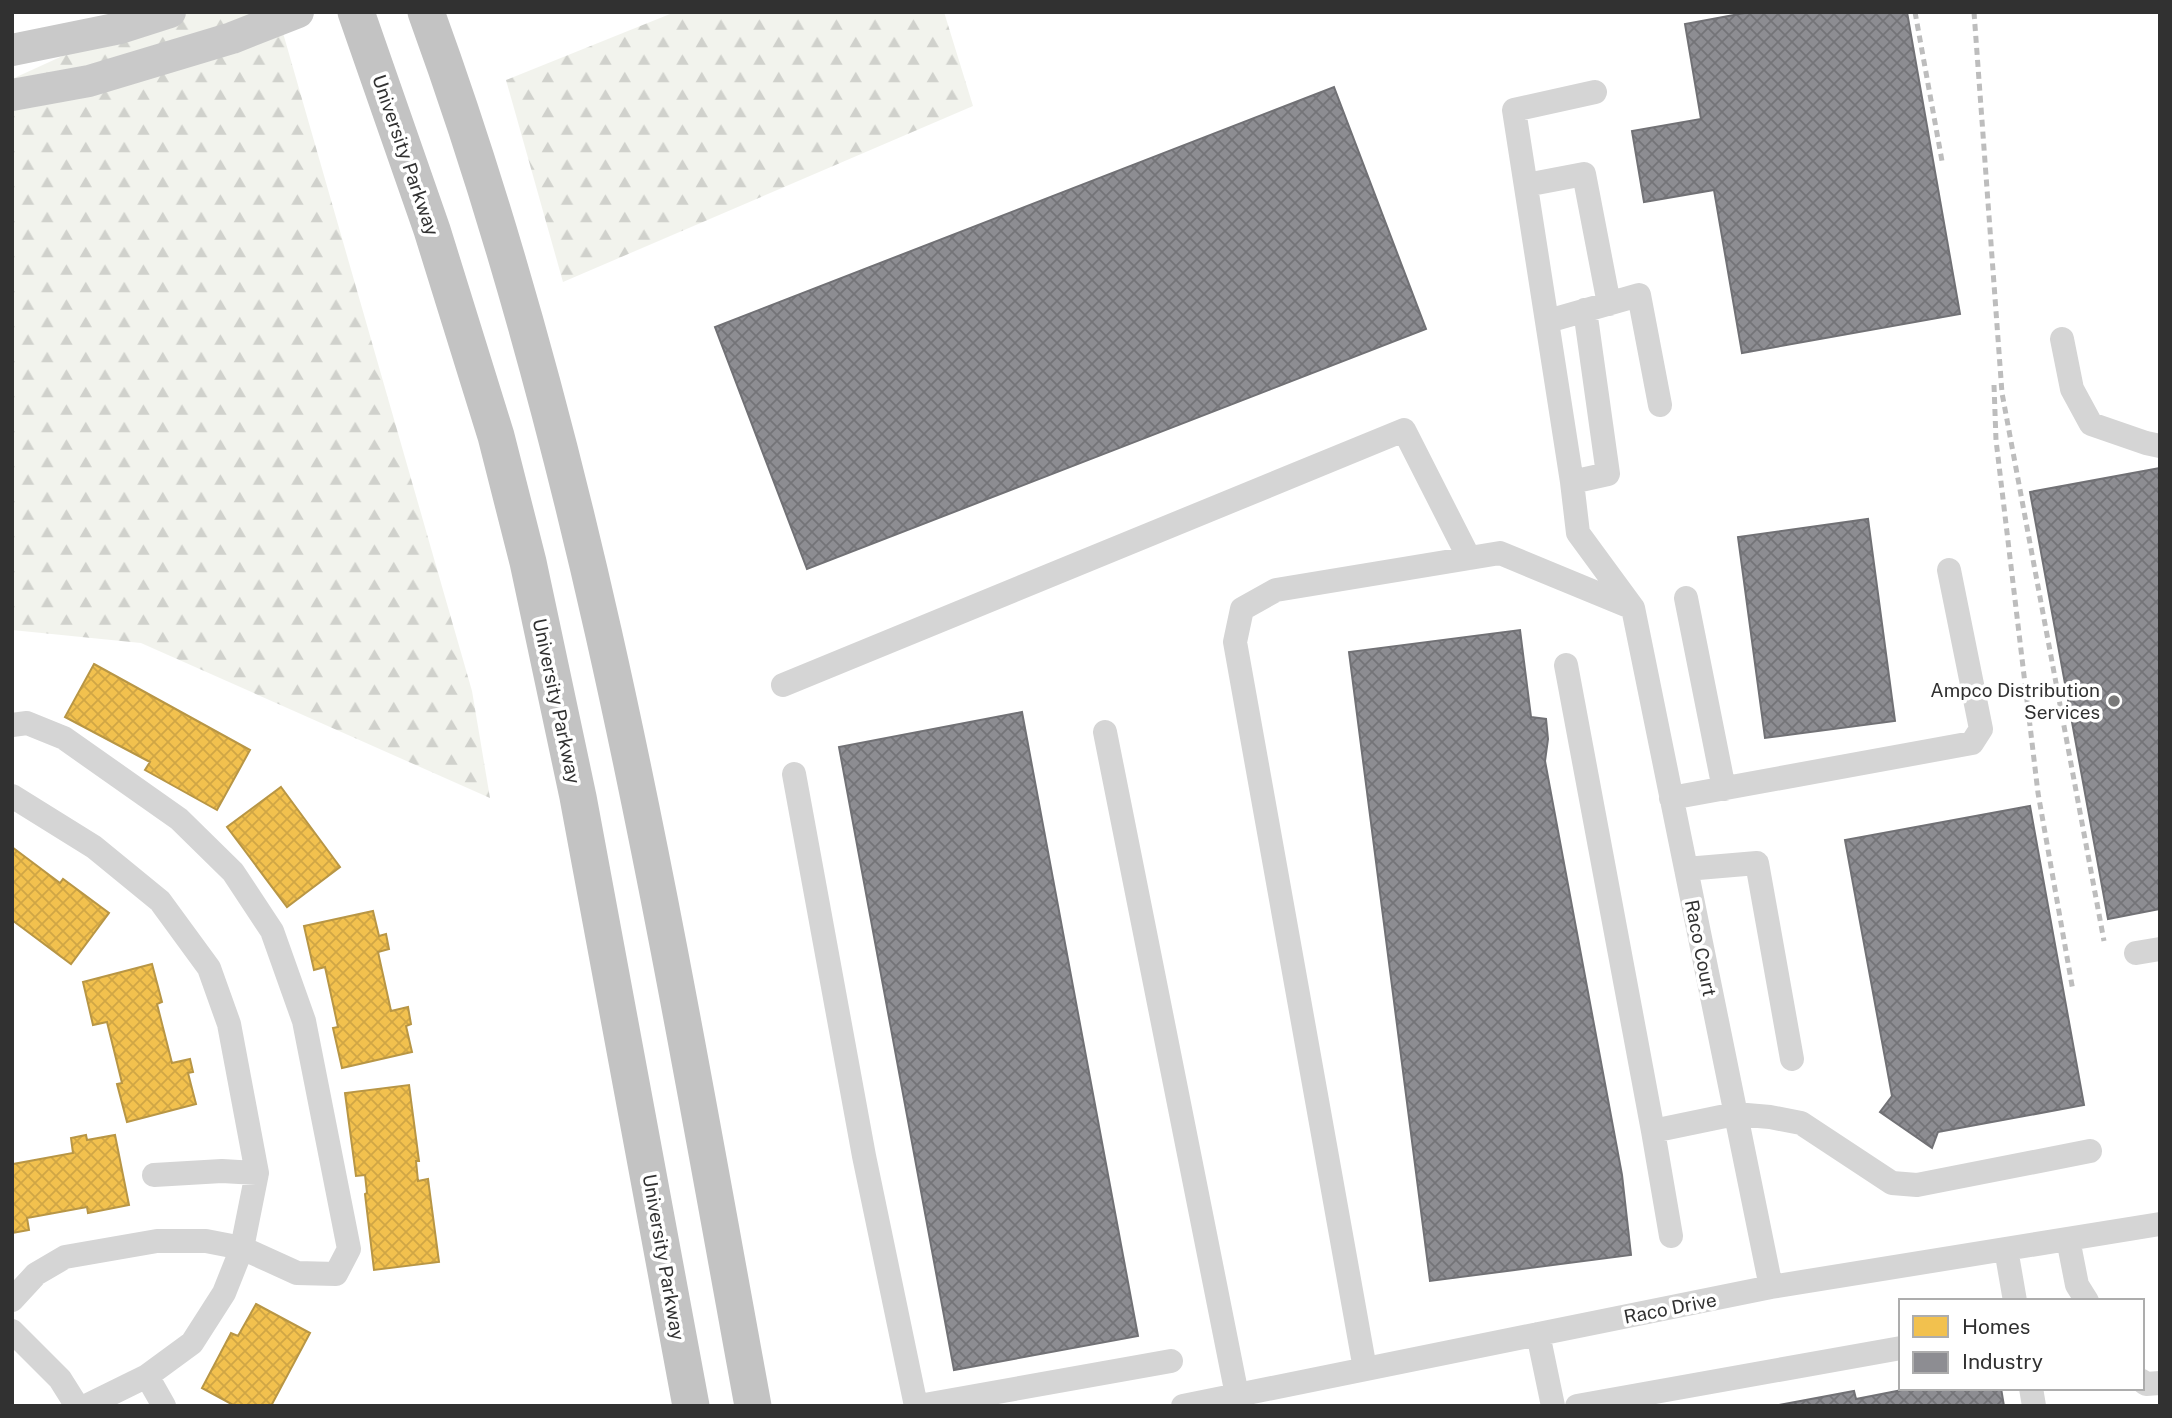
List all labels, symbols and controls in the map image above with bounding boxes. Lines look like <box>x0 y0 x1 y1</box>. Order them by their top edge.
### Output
street label: University Parkway <box>368 72 444 238</box>
street label: University Parkway <box>529 616 585 786</box>
place label: Ampco Distribution Services <box>1930 679 2100 723</box>
marker: Ampco Distribution Services <box>2106 693 2122 709</box>
street label: Raco Court <box>1681 898 1721 998</box>
street label: University Parkway <box>639 1172 689 1342</box>
street label: Raco Drive <box>1622 1288 1718 1328</box>
legend <box>1899 1299 2144 1390</box>
text: Homes <box>1962 1314 2030 1339</box>
text: Industry <box>1962 1349 2043 1374</box>

